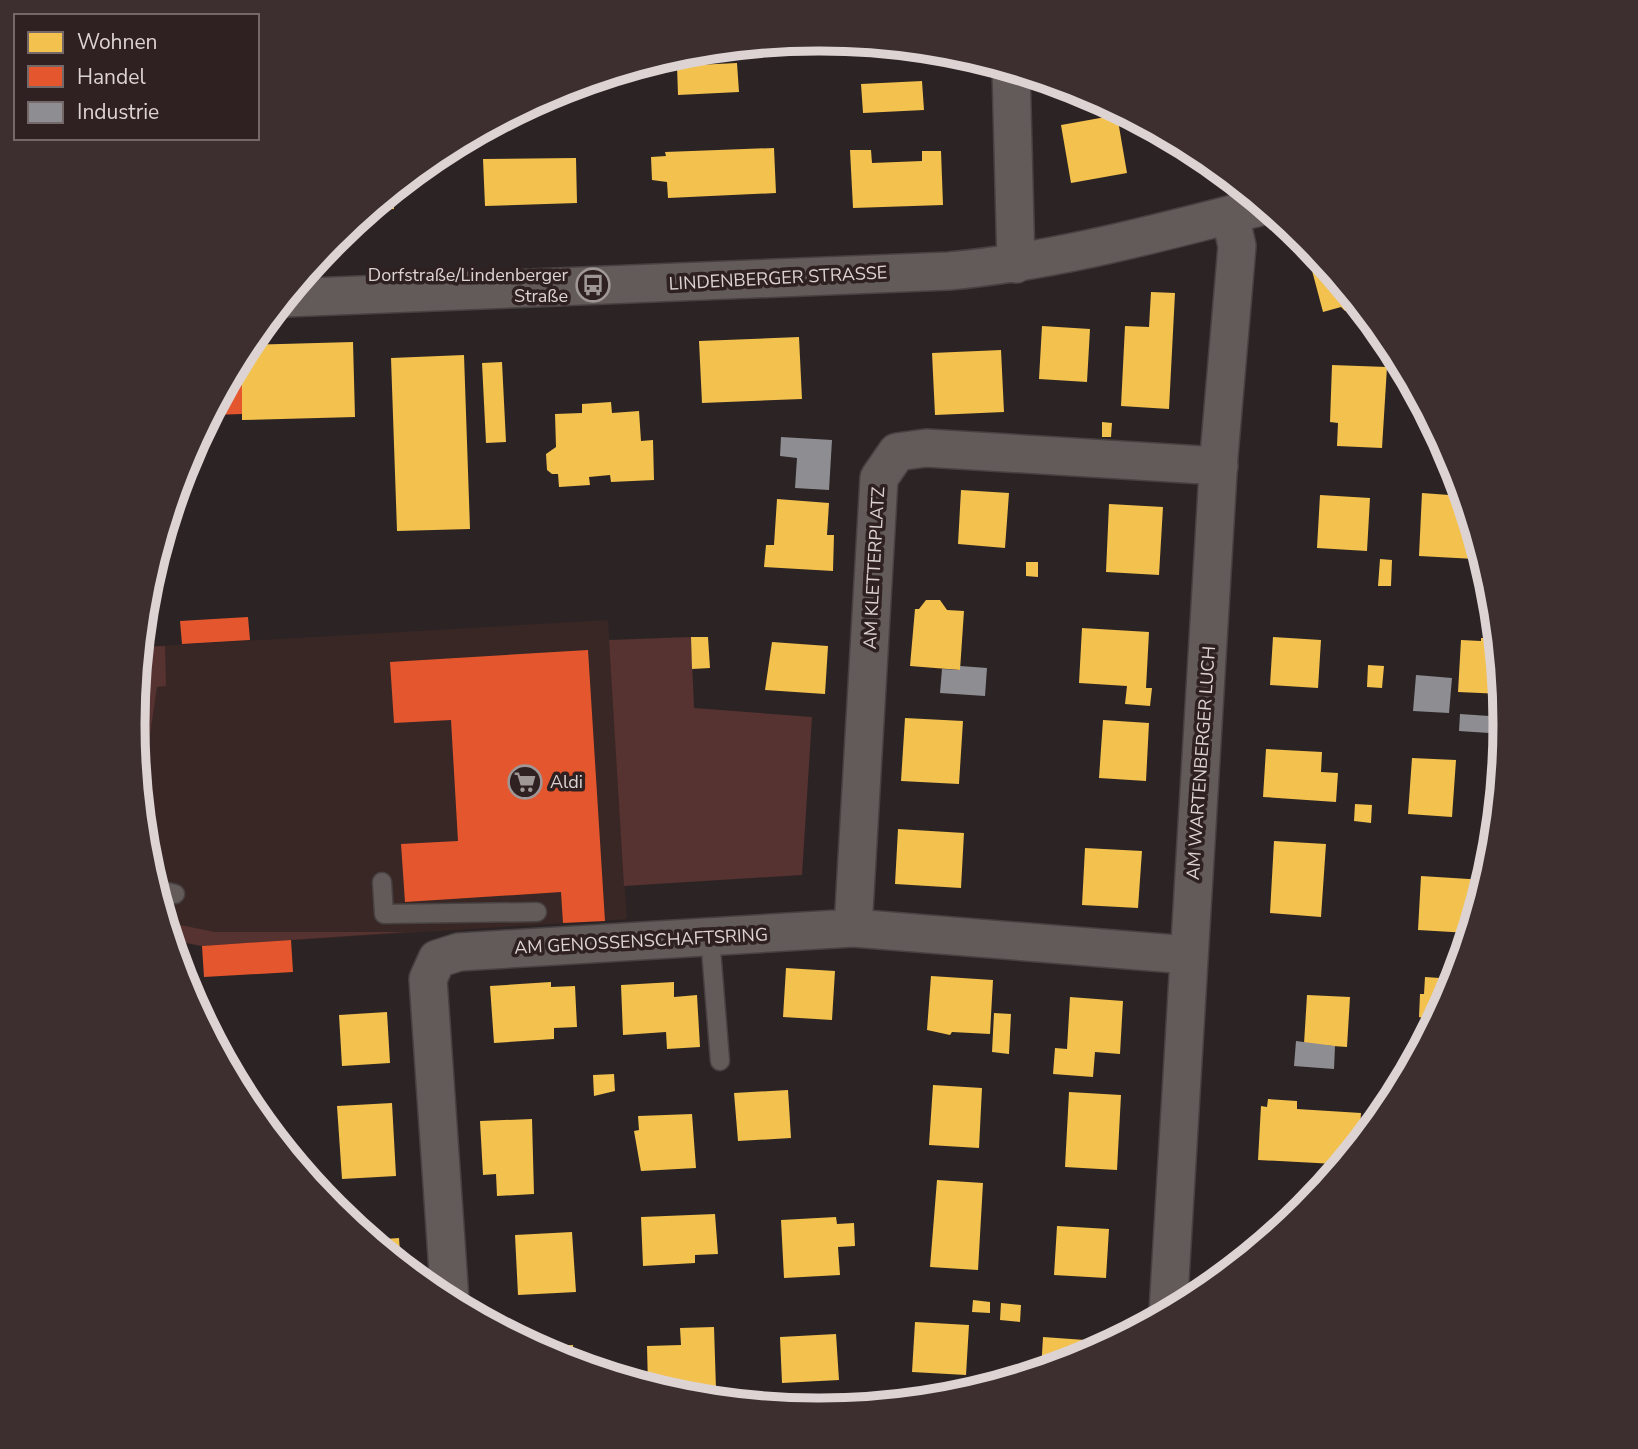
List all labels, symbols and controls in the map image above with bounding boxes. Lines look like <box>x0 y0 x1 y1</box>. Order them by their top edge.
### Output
legend <box>14 14 259 140</box>
text: Wohnen <box>77 28 158 56</box>
text: Handel <box>77 63 146 91</box>
text: Industrie <box>77 98 159 126</box>
street label: LINDENBERGER STRASSE <box>668 260 888 296</box>
place label: Dorfstraße/Lindenberger Straße <box>368 263 569 308</box>
bus stop icon: Dorfstraße/Lindenberger Straße <box>574 266 612 304</box>
street label: AM KLETTERPLATZ <box>858 486 890 650</box>
street label: AM WARTENBERGER LUCH <box>1181 645 1221 881</box>
supermarket icon: Aldi <box>506 763 544 801</box>
place label: Aldi <box>550 770 583 794</box>
street label: AM GENOSSENSCHAFTSRING <box>513 922 769 960</box>

